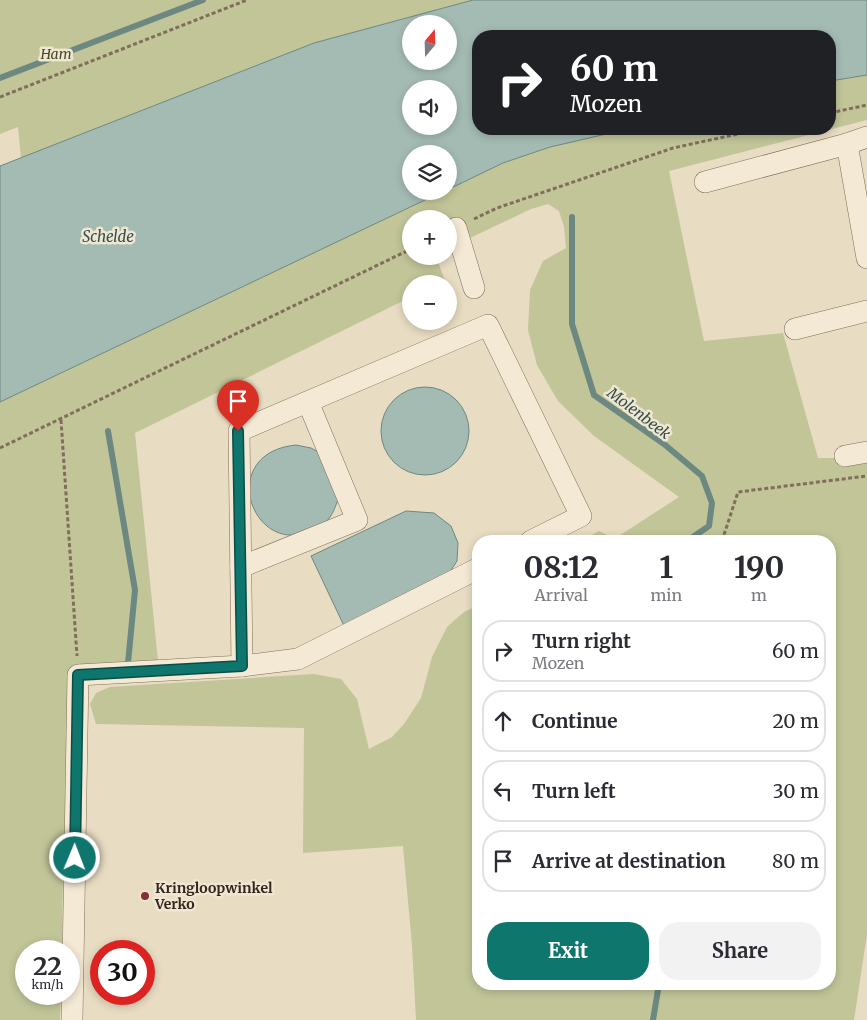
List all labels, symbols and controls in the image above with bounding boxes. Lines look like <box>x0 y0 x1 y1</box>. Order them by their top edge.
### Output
north arrow <box>402 15 458 70</box>
map controls <box>402 15 457 330</box>
park label: Ham <box>39 45 72 63</box>
text: 60 m <box>570 47 658 91</box>
icon: right <box>487 50 552 115</box>
button: sound <box>402 80 457 135</box>
text: Mozen <box>570 90 642 118</box>
button: layers <box>402 145 457 200</box>
button: + <box>402 210 457 265</box>
water label: Schelde <box>82 227 134 246</box>
button: − <box>402 275 457 330</box>
pin <box>217 380 259 431</box>
water label: Molenbeek <box>603 382 675 443</box>
icon: arrive <box>224 387 252 415</box>
text: 08:12 <box>523 548 599 586</box>
text: 1 <box>659 548 673 586</box>
text: 190 <box>734 548 784 586</box>
text: Arrival <box>535 585 588 605</box>
text: min <box>650 585 682 605</box>
text: m <box>751 585 767 605</box>
text: Turn right <box>532 629 631 653</box>
icon: right <box>489 637 517 665</box>
text: 60 m <box>772 639 819 663</box>
text: Mozen <box>532 653 584 673</box>
icon: ahead <box>489 707 517 735</box>
text: Continue <box>532 709 618 733</box>
text: 20 m <box>772 709 819 733</box>
icon: left <box>489 777 517 805</box>
text: Turn left <box>532 779 616 803</box>
text: 30 m <box>773 779 819 803</box>
position arrow <box>48 831 100 883</box>
icon: arrive <box>489 847 517 875</box>
text: Arrive at destination <box>532 849 726 873</box>
text: 80 m <box>772 849 819 873</box>
place label: Kringloopwinkel Verko <box>154 879 273 913</box>
marker: Kringloopwinkel Verko <box>139 890 151 902</box>
button: Exit <box>487 922 649 980</box>
button: Share <box>659 922 821 980</box>
speed limit sign: 30 <box>90 940 155 1005</box>
text: 22 <box>33 950 62 982</box>
text: km/h <box>32 977 63 992</box>

